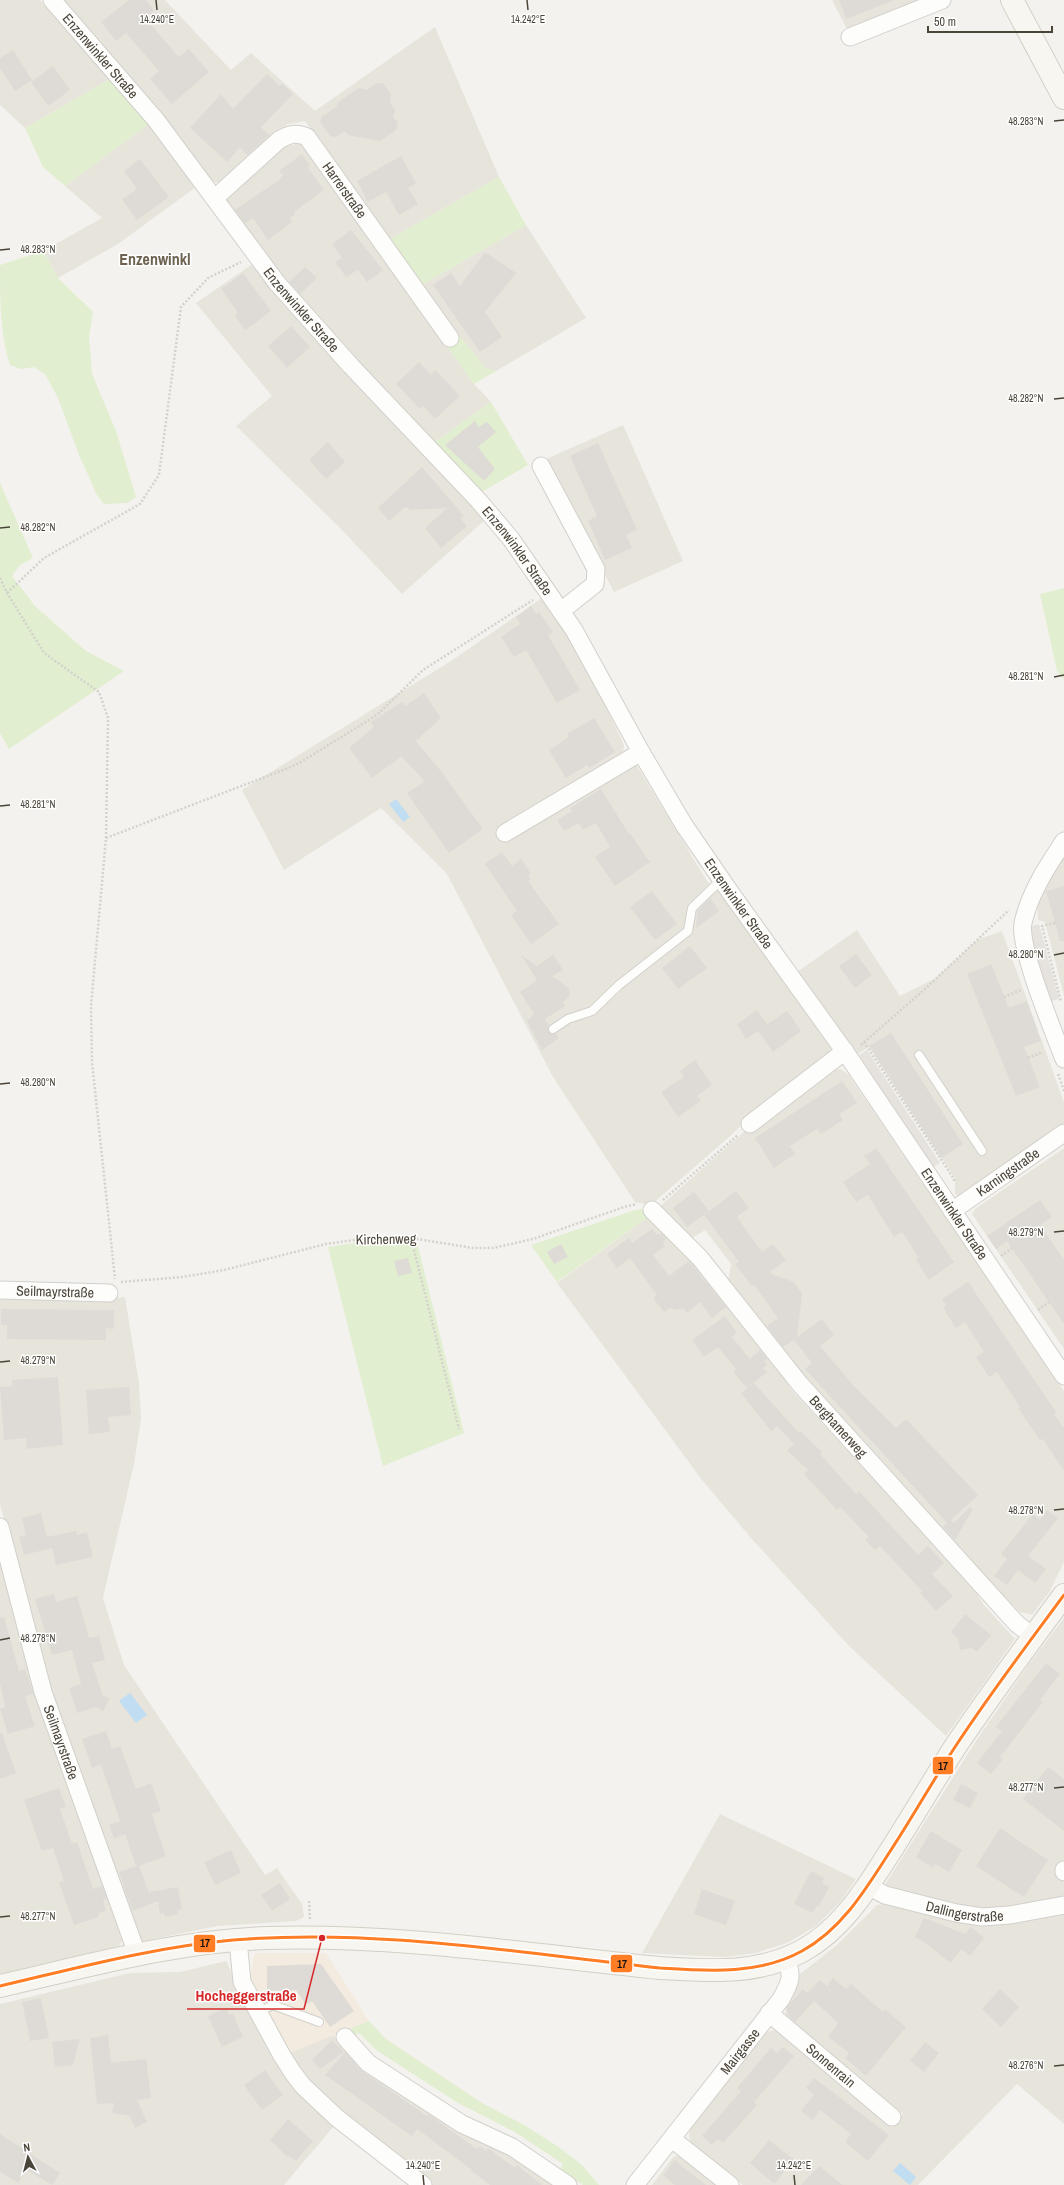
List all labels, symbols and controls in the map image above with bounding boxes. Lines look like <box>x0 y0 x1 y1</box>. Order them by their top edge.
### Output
scale bar <box>928 8 1052 34</box>
street label: Enzenwinkler Straße <box>59 10 142 102</box>
text: 14.240°E <box>140 13 174 26</box>
text: 14.242°E <box>511 13 545 26</box>
text: 50 m <box>934 14 956 30</box>
text: 48.283°N <box>1009 115 1044 128</box>
street label: Harrerstraße <box>319 158 371 222</box>
text: 48.283°N <box>21 243 56 256</box>
district label: Enzenwinkl <box>119 248 191 270</box>
street label: Enzenwinkler Straße <box>260 264 343 356</box>
text: 48.282°N <box>1009 392 1044 405</box>
street label: Enzenwinkler Straße <box>478 503 556 599</box>
text: 48.282°N <box>21 521 56 534</box>
text: 48.281°N <box>1009 670 1044 683</box>
text: 48.281°N <box>21 798 56 811</box>
street label: Enzenwinkler Straße <box>701 855 777 952</box>
text: 48.280°N <box>1009 948 1044 961</box>
text: 48.280°N <box>21 1076 56 1089</box>
street label: Karningstraße <box>973 1144 1043 1200</box>
street label: Enzenwinkler Straße <box>917 1165 992 1263</box>
text: 48.279°N <box>1009 1226 1044 1239</box>
street label: Kirchenweg <box>356 1229 417 1249</box>
street label: Seilmayrstraße <box>16 1281 94 1302</box>
text: 48.279°N <box>21 1354 56 1367</box>
street label: Berghamerweg <box>806 1392 872 1462</box>
text: 48.278°N <box>1009 1504 1044 1517</box>
text: 48.278°N <box>21 1632 56 1645</box>
street label: Seilmayrstraße <box>39 1703 83 1782</box>
line badge: 17 <box>932 1756 954 1775</box>
text: 17 <box>938 1759 948 1773</box>
text: 48.277°N <box>1009 1781 1044 1794</box>
street label: Dallingerstraße <box>924 1897 1004 1926</box>
text: 48.277°N <box>21 1910 56 1923</box>
line badge: 17 <box>193 1934 216 1953</box>
text: 17 <box>200 1936 210 1950</box>
line badge: 17 <box>610 1954 633 1973</box>
text: 17 <box>617 1957 627 1971</box>
callout: Hocheggerstraße <box>187 1982 304 2009</box>
text: Hocheggerstraße <box>195 1985 297 2006</box>
street label: Mairgasse <box>716 2025 764 2078</box>
street label: Sonnenrain <box>802 2039 859 2091</box>
text: 48.276°N <box>1009 2059 1044 2072</box>
north arrow <box>8 2137 48 2177</box>
text: N <box>23 2140 31 2154</box>
text: 14.240°E <box>406 2159 440 2172</box>
text: 14.242°E <box>777 2159 811 2172</box>

